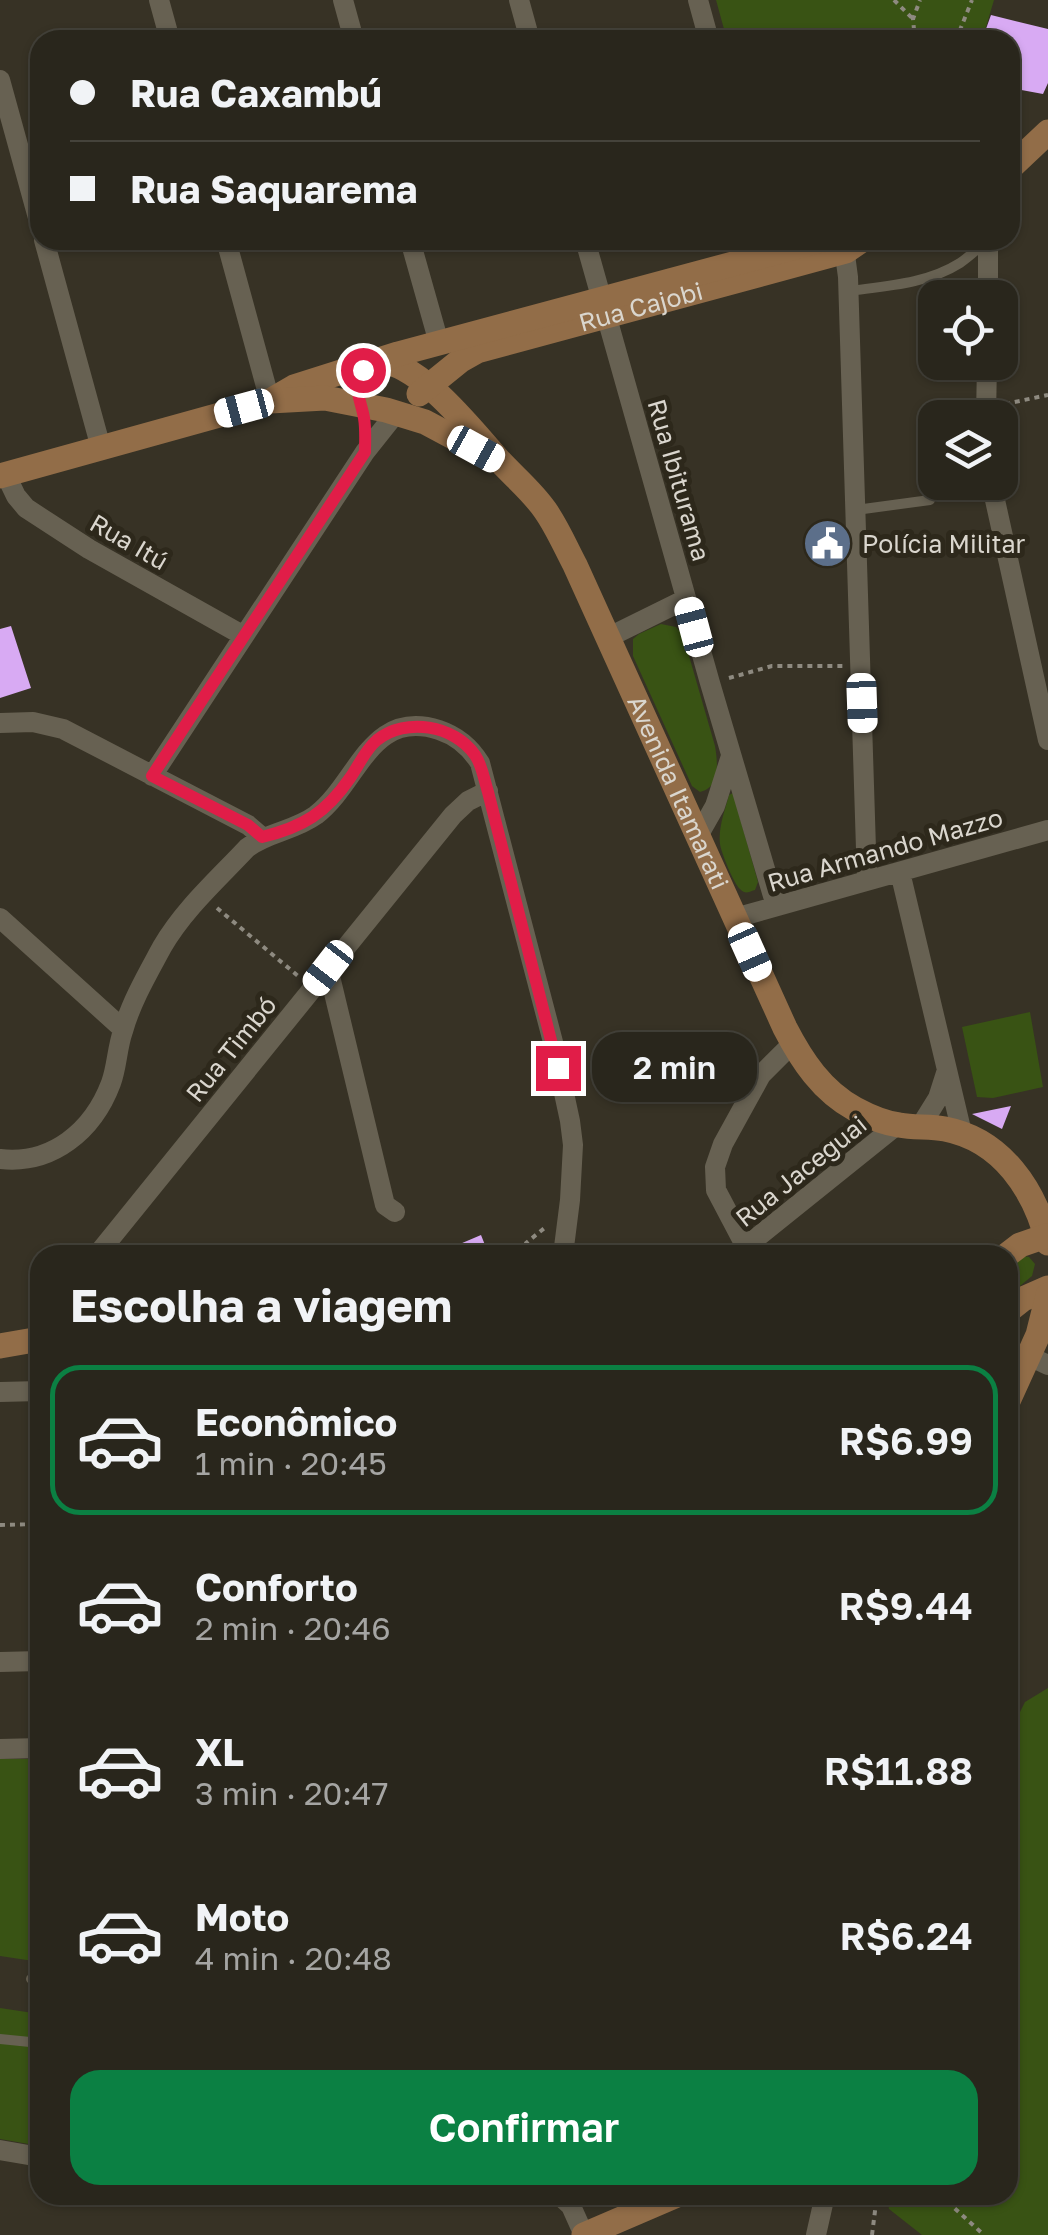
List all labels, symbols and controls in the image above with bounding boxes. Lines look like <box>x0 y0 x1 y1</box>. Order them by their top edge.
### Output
text: Rua Caxambú <box>130 70 382 115</box>
text: Rua Saquarema <box>130 166 417 211</box>
street label: Rua Cajobi <box>575 275 706 338</box>
map controls <box>918 280 1018 500</box>
button: locate <box>918 280 1018 380</box>
route start <box>341 348 386 393</box>
car <box>211 386 277 430</box>
street label: Rua Ibiturama <box>642 395 717 564</box>
button: layers <box>918 400 1018 500</box>
car <box>442 421 510 477</box>
street label: Rua Itú <box>85 507 174 576</box>
public building icon: Polícia Militar <box>801 518 853 570</box>
place label: Polícia Militar <box>862 528 1026 559</box>
car <box>672 594 716 660</box>
car <box>846 672 878 734</box>
street label: Avenida Itamarati <box>621 690 736 894</box>
street label: Rua Armando Mazzo <box>764 801 1006 898</box>
car <box>724 918 776 986</box>
car <box>298 935 358 1001</box>
street label: Rua Timbó <box>179 990 283 1108</box>
callout: 2 min <box>593 1033 758 1103</box>
route end <box>536 1046 581 1091</box>
text: 2 min <box>633 1048 716 1086</box>
street label: Rua Jaceguai <box>729 1108 872 1233</box>
text: Escolha a viagem <box>70 1278 452 1332</box>
icon: car <box>75 1395 165 1485</box>
text: Econômico <box>195 1399 397 1444</box>
text: R$6.99 <box>839 1418 973 1463</box>
text: 1 min · 20:45 <box>195 1444 387 1482</box>
icon: car <box>75 1560 165 1650</box>
text: Conforto <box>195 1564 358 1609</box>
text: R$9.44 <box>839 1583 973 1628</box>
text: 2 min · 20:46 <box>195 1609 391 1647</box>
icon: car <box>75 1725 165 1815</box>
text: XL <box>195 1729 244 1774</box>
text: R$11.88 <box>824 1748 973 1793</box>
text: 3 min · 20:47 <box>195 1774 388 1812</box>
icon: car <box>75 1890 165 1980</box>
text: Moto <box>195 1894 289 1939</box>
text: R$6.24 <box>840 1913 973 1958</box>
text: 4 min · 20:48 <box>195 1939 392 1977</box>
button: Confirmar <box>70 2070 978 2185</box>

